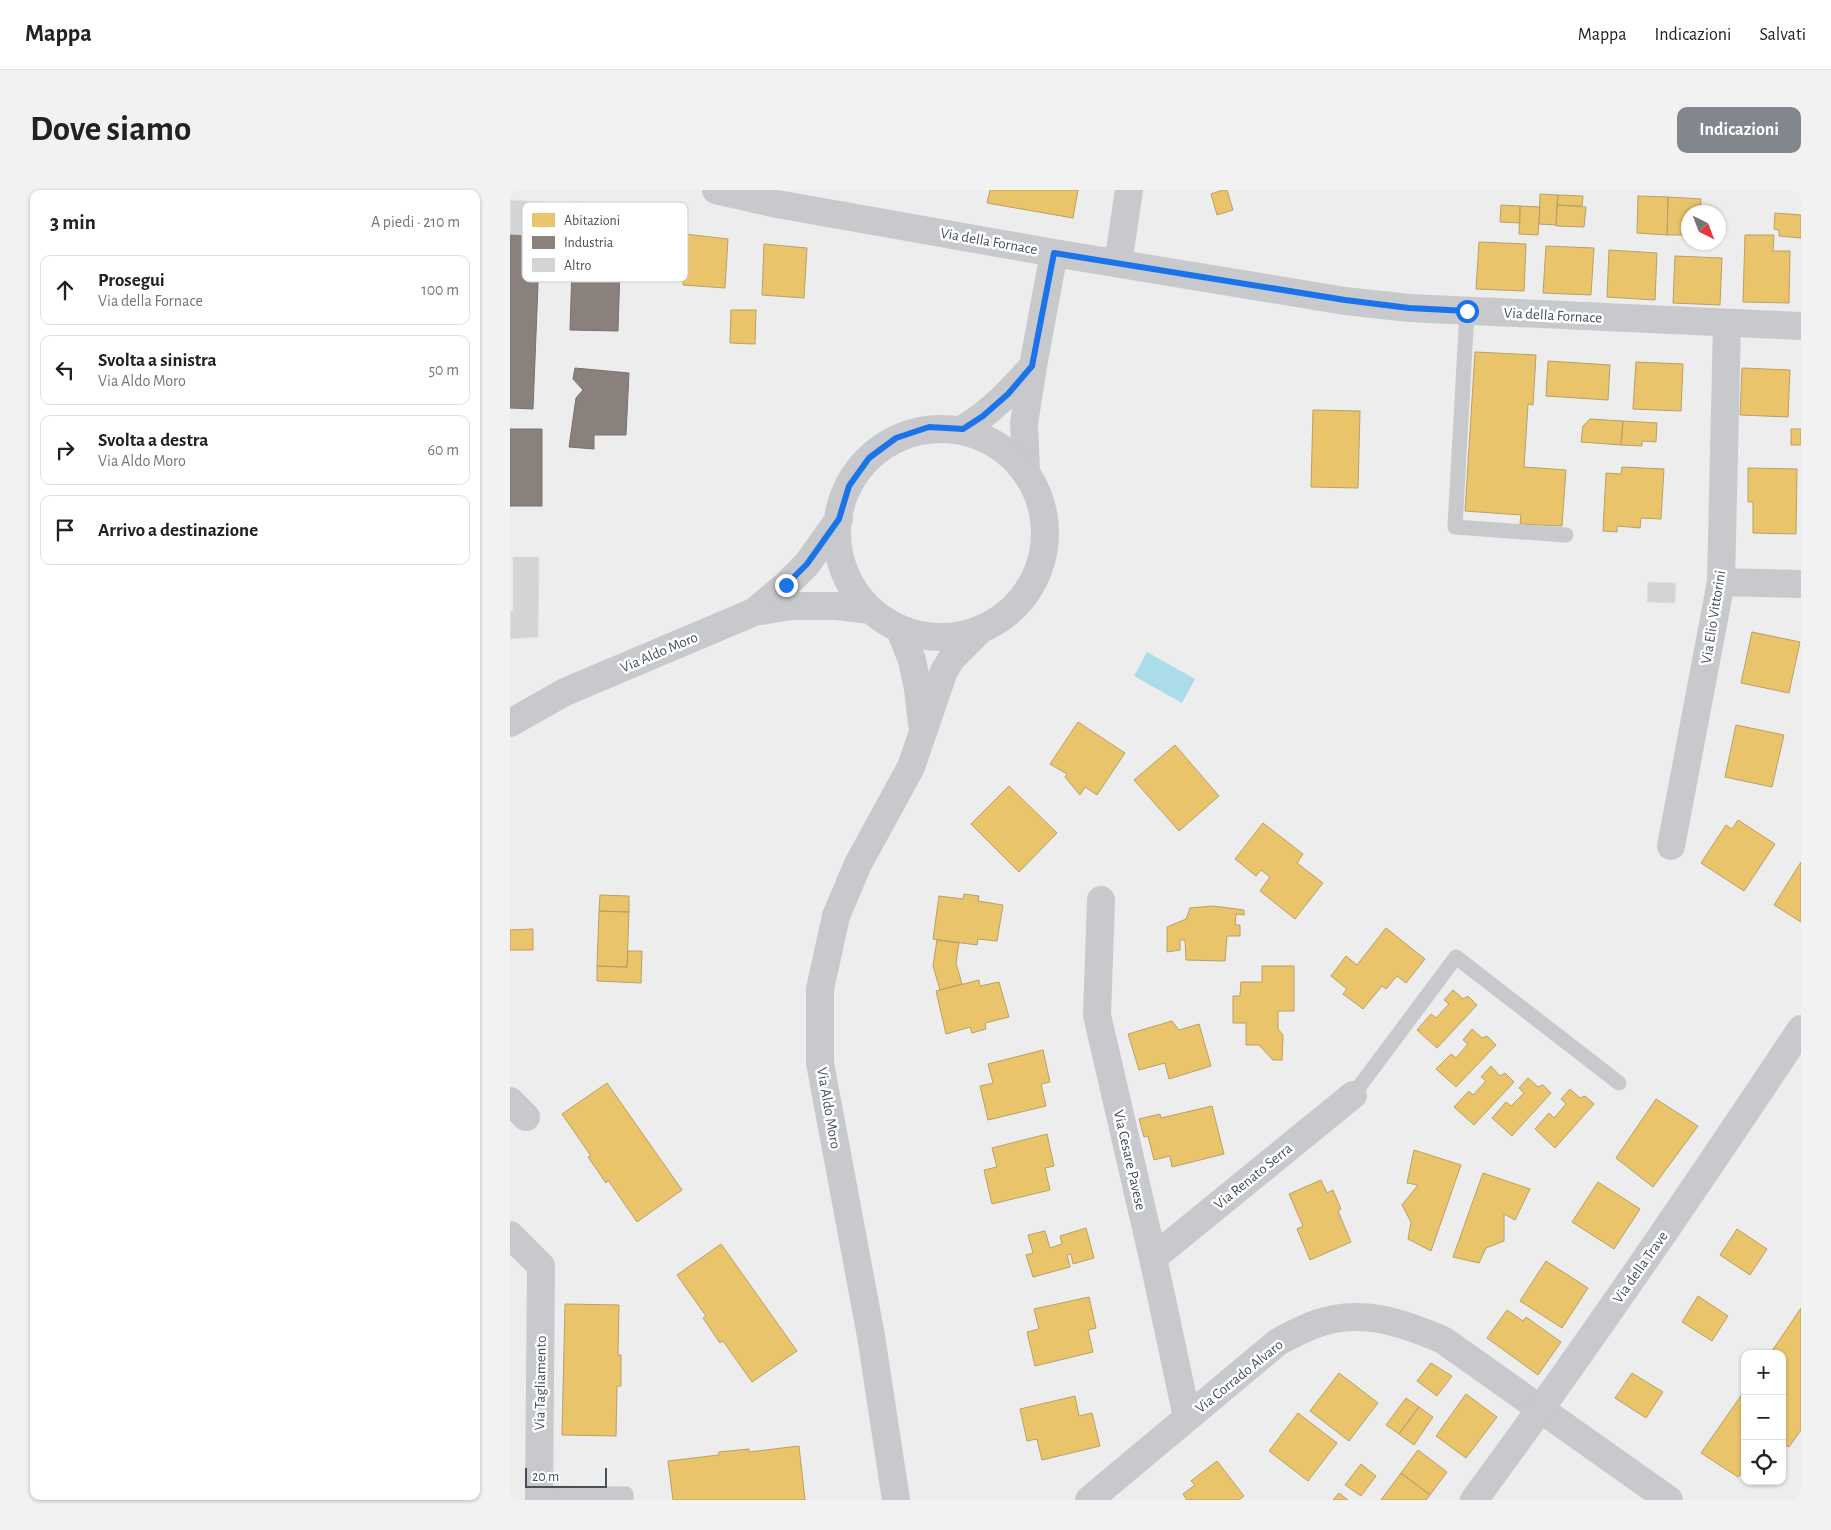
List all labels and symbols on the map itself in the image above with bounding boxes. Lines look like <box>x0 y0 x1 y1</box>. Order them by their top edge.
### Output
legend <box>522 202 688 282</box>
north arrow <box>1681 205 1726 250</box>
text: Abitazioni <box>564 214 620 228</box>
street label: Via della Fornace <box>939 226 1039 257</box>
text: Industria <box>564 236 614 250</box>
text: Altro <box>564 259 592 273</box>
route start <box>1456 300 1479 323</box>
street label: Via della Fornace <box>1503 305 1603 326</box>
street label: Via Elio Vittorini <box>1699 569 1728 665</box>
route end <box>775 574 798 597</box>
street label: Via Aldo Moro <box>618 629 700 675</box>
street label: Via Aldo Moro <box>814 1066 843 1150</box>
street label: Via Cesare Pavese <box>1111 1109 1148 1212</box>
street label: Via Renato Serra <box>1212 1140 1295 1212</box>
street label: Via della Trave <box>1610 1229 1671 1306</box>
street label: Via Tagliamento <box>532 1335 549 1431</box>
street label: Via Corrado Alvaro <box>1193 1337 1286 1416</box>
scale bar <box>525 1465 608 1488</box>

